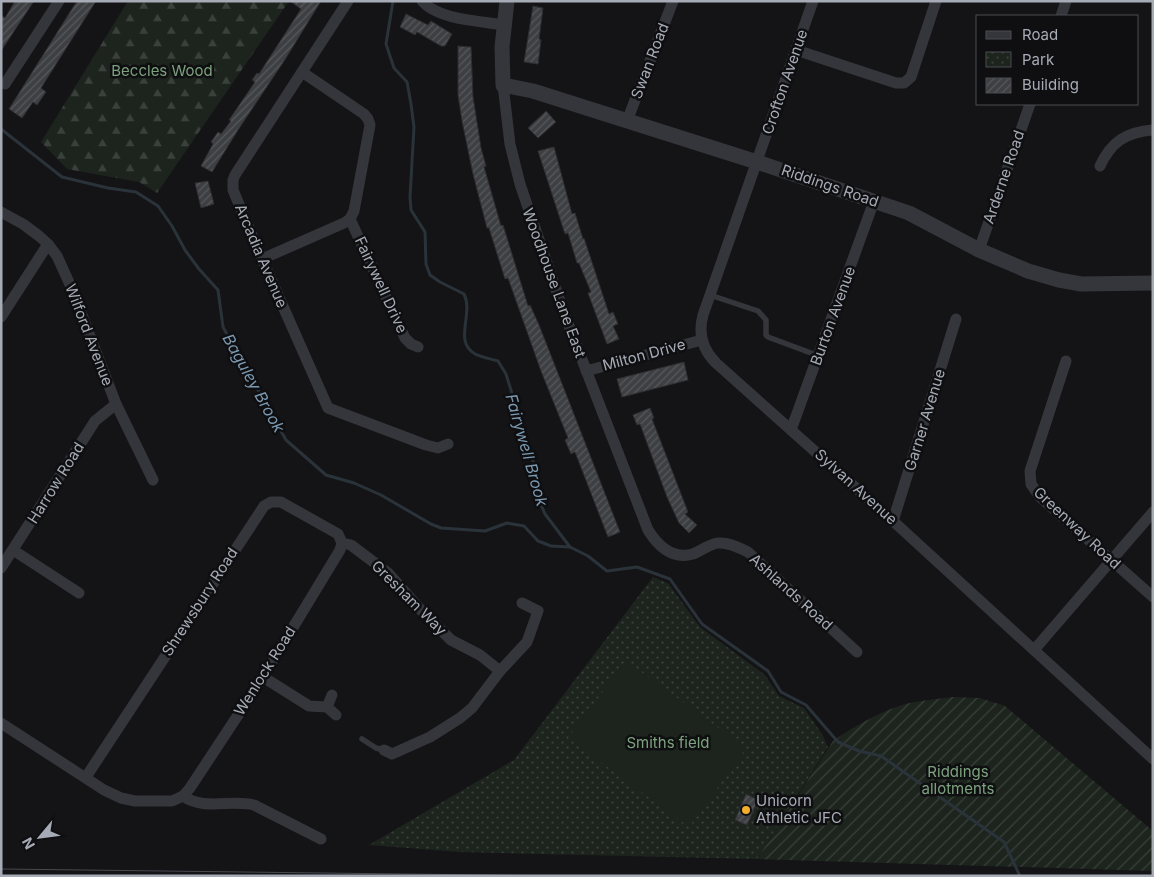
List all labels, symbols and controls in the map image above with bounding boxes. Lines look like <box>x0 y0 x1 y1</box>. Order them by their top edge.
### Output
legend <box>976 15 1139 105</box>
street label: Swan Road <box>626 20 673 101</box>
text: Road <box>1022 25 1058 44</box>
street label: Crofton Avenue <box>758 27 811 137</box>
text: Park <box>1022 50 1055 69</box>
park label: Beccles Wood <box>111 61 213 80</box>
text: Building <box>1022 75 1079 94</box>
street label: Arderne Road <box>979 128 1028 226</box>
street label: Riddings Road <box>779 160 881 211</box>
street label: Arcadia Avenue <box>231 201 292 311</box>
street label: Woodhouse Lane East <box>519 205 590 360</box>
street label: Fairywell Drive <box>351 234 412 336</box>
street label: Burton Avenue <box>806 264 859 368</box>
street label: Wilford Avenue <box>61 281 118 388</box>
water label: Baguley Brook <box>219 330 290 436</box>
street label: Milton Drive <box>600 334 687 375</box>
street label: Garner Avenue <box>900 367 949 473</box>
water label: Fairywell Brook <box>501 391 553 509</box>
street label: Harrow Road <box>23 439 88 527</box>
street label: Sylvan Avenue <box>811 445 901 529</box>
street label: Greenway Road <box>1030 482 1125 573</box>
street label: Shrewsbury Road <box>157 544 242 659</box>
street label: Ashlands Road <box>746 549 837 634</box>
street label: Gresham Way <box>368 556 451 640</box>
street label: Wenlock Road <box>230 623 300 719</box>
park label: Smiths field <box>626 733 710 752</box>
park label: Riddings allotments <box>921 762 995 798</box>
place label: Unicorn Athletic JFC <box>756 791 842 827</box>
marker: Unicorn Athletic JFC <box>740 804 752 816</box>
north arrow <box>15 812 65 862</box>
text: N <box>18 835 38 852</box>

